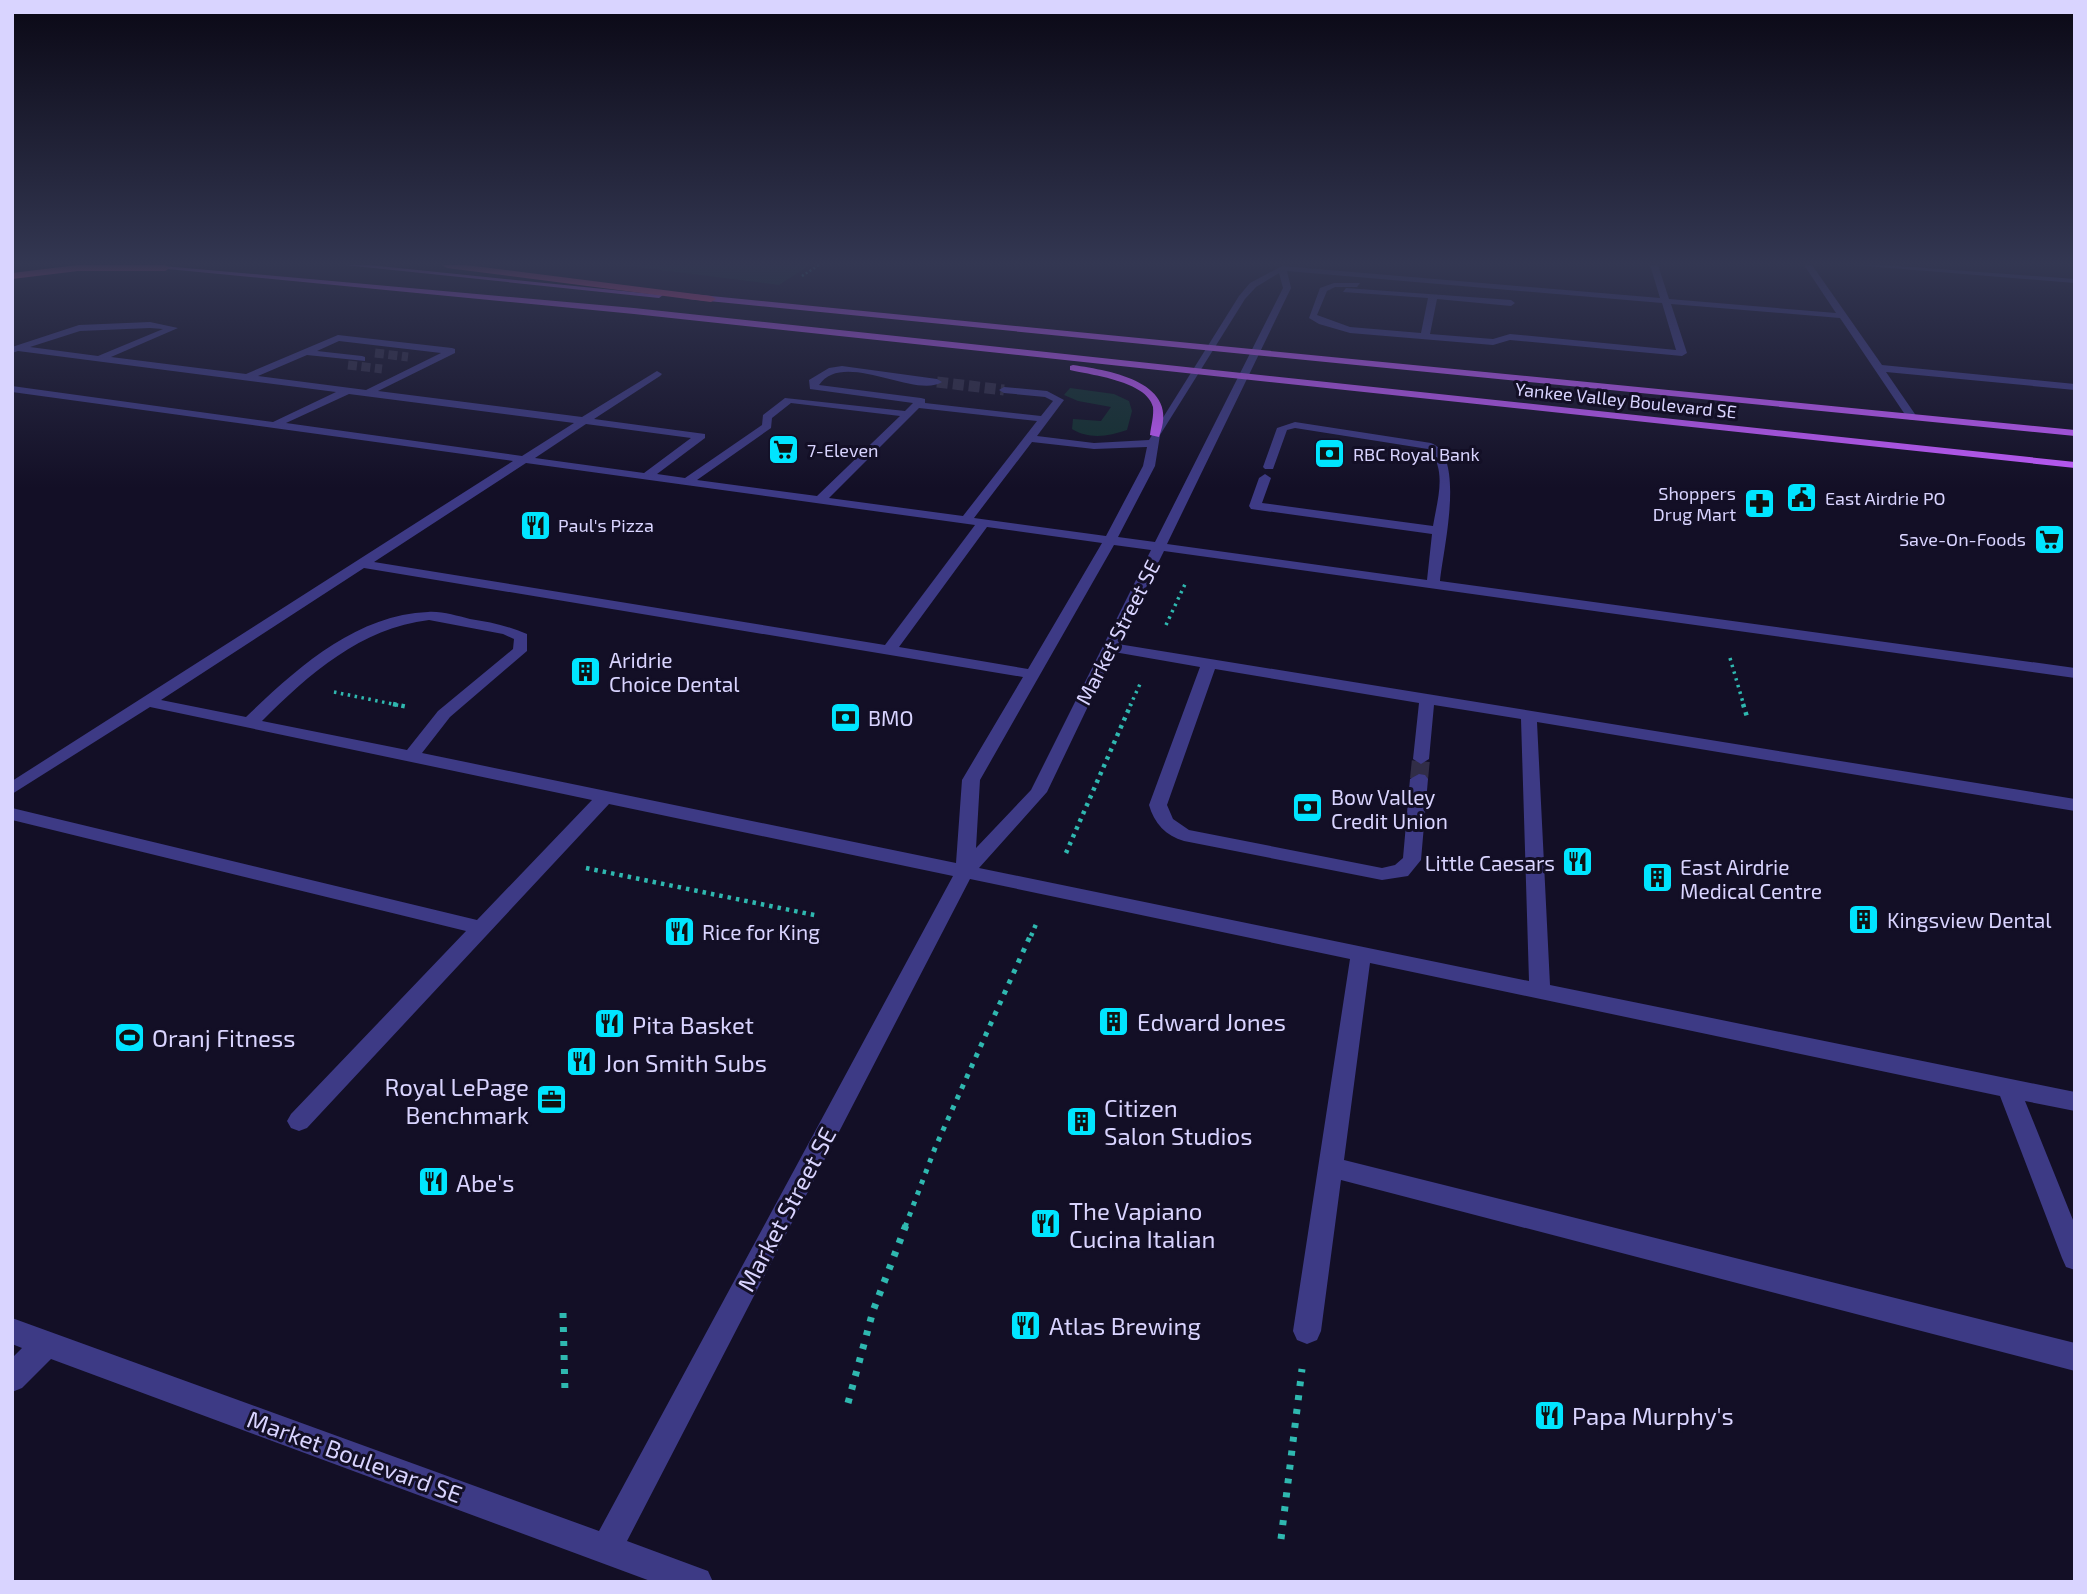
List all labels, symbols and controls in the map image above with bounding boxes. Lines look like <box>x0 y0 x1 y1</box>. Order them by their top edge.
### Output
street label: Yankee Valley Boulevard SE <box>1514 377 1738 423</box>
supermarket icon: 7-Eleven <box>767 433 801 467</box>
bank icon: RBC Royal Bank <box>1313 437 1347 471</box>
place label: 7-Eleven <box>807 439 879 461</box>
place label: RBC Royal Bank <box>1353 443 1480 465</box>
public building icon: East Airdrie PO <box>1785 481 1819 515</box>
place label: Shoppers Drug Mart <box>1653 482 1736 525</box>
pharmacy icon: Shoppers Drug Mart <box>1742 486 1776 520</box>
place label: East Airdrie PO <box>1825 487 1946 509</box>
restaurant icon: Paul's Pizza <box>518 508 552 542</box>
place label: Paul's Pizza <box>558 514 654 536</box>
supermarket icon: Save-On-Foods <box>2032 522 2066 556</box>
place label: Save-On-Foods <box>1899 528 2026 550</box>
street label: Market Street SE <box>1070 555 1164 709</box>
place label: Aridrie Choice Dental <box>609 647 740 696</box>
building icon: Aridrie Choice Dental <box>569 654 603 688</box>
bank icon: BMO <box>828 700 862 734</box>
place label: BMO <box>868 705 913 730</box>
place label: Bow Valley Credit Union <box>1331 784 1448 833</box>
bank icon: Bow Valley Credit Union <box>1291 791 1325 825</box>
restaurant icon: Little Caesars <box>1561 845 1595 879</box>
place label: Little Caesars <box>1425 850 1555 875</box>
place label: East Airdrie Medical Centre <box>1680 854 1822 903</box>
building icon: East Airdrie Medical Centre <box>1640 861 1674 895</box>
building icon: Kingsview Dental <box>1847 902 1881 936</box>
place label: Kingsview Dental <box>1887 907 2052 932</box>
restaurant icon: Rice for King <box>662 914 696 948</box>
place label: Rice for King <box>702 919 820 944</box>
building icon: Edward Jones <box>1097 1004 1131 1038</box>
restaurant icon: Pita Basket <box>592 1007 626 1041</box>
place label: Edward Jones <box>1137 1007 1286 1036</box>
place label: Pita Basket <box>632 1010 754 1039</box>
sports icon: Oranj Fitness <box>112 1020 146 1054</box>
place label: Oranj Fitness <box>152 1023 295 1052</box>
restaurant icon: Jon Smith Subs <box>564 1045 598 1079</box>
place label: Jon Smith Subs <box>604 1048 767 1077</box>
place label: Royal LePage Benchmark <box>385 1072 529 1129</box>
office icon: Royal LePage Benchmark <box>535 1083 569 1117</box>
place label: Citizen Salon Studios <box>1104 1093 1252 1150</box>
building icon: Citizen Salon Studios <box>1064 1104 1098 1138</box>
street label: Market Street SE <box>730 1122 842 1296</box>
restaurant icon: Abe's <box>416 1165 450 1199</box>
place label: Abe's <box>456 1168 515 1197</box>
place label: The Vapiano Cucina Italian <box>1069 1196 1215 1253</box>
restaurant icon: The Vapiano Cucina Italian <box>1029 1207 1063 1241</box>
restaurant icon: Atlas Brewing <box>1009 1308 1043 1342</box>
place label: Atlas Brewing <box>1049 1311 1201 1340</box>
restaurant icon: Papa Murphy's <box>1532 1398 1566 1432</box>
place label: Papa Murphy's <box>1572 1401 1734 1430</box>
street label: Market Boulevard SE <box>244 1404 466 1508</box>

